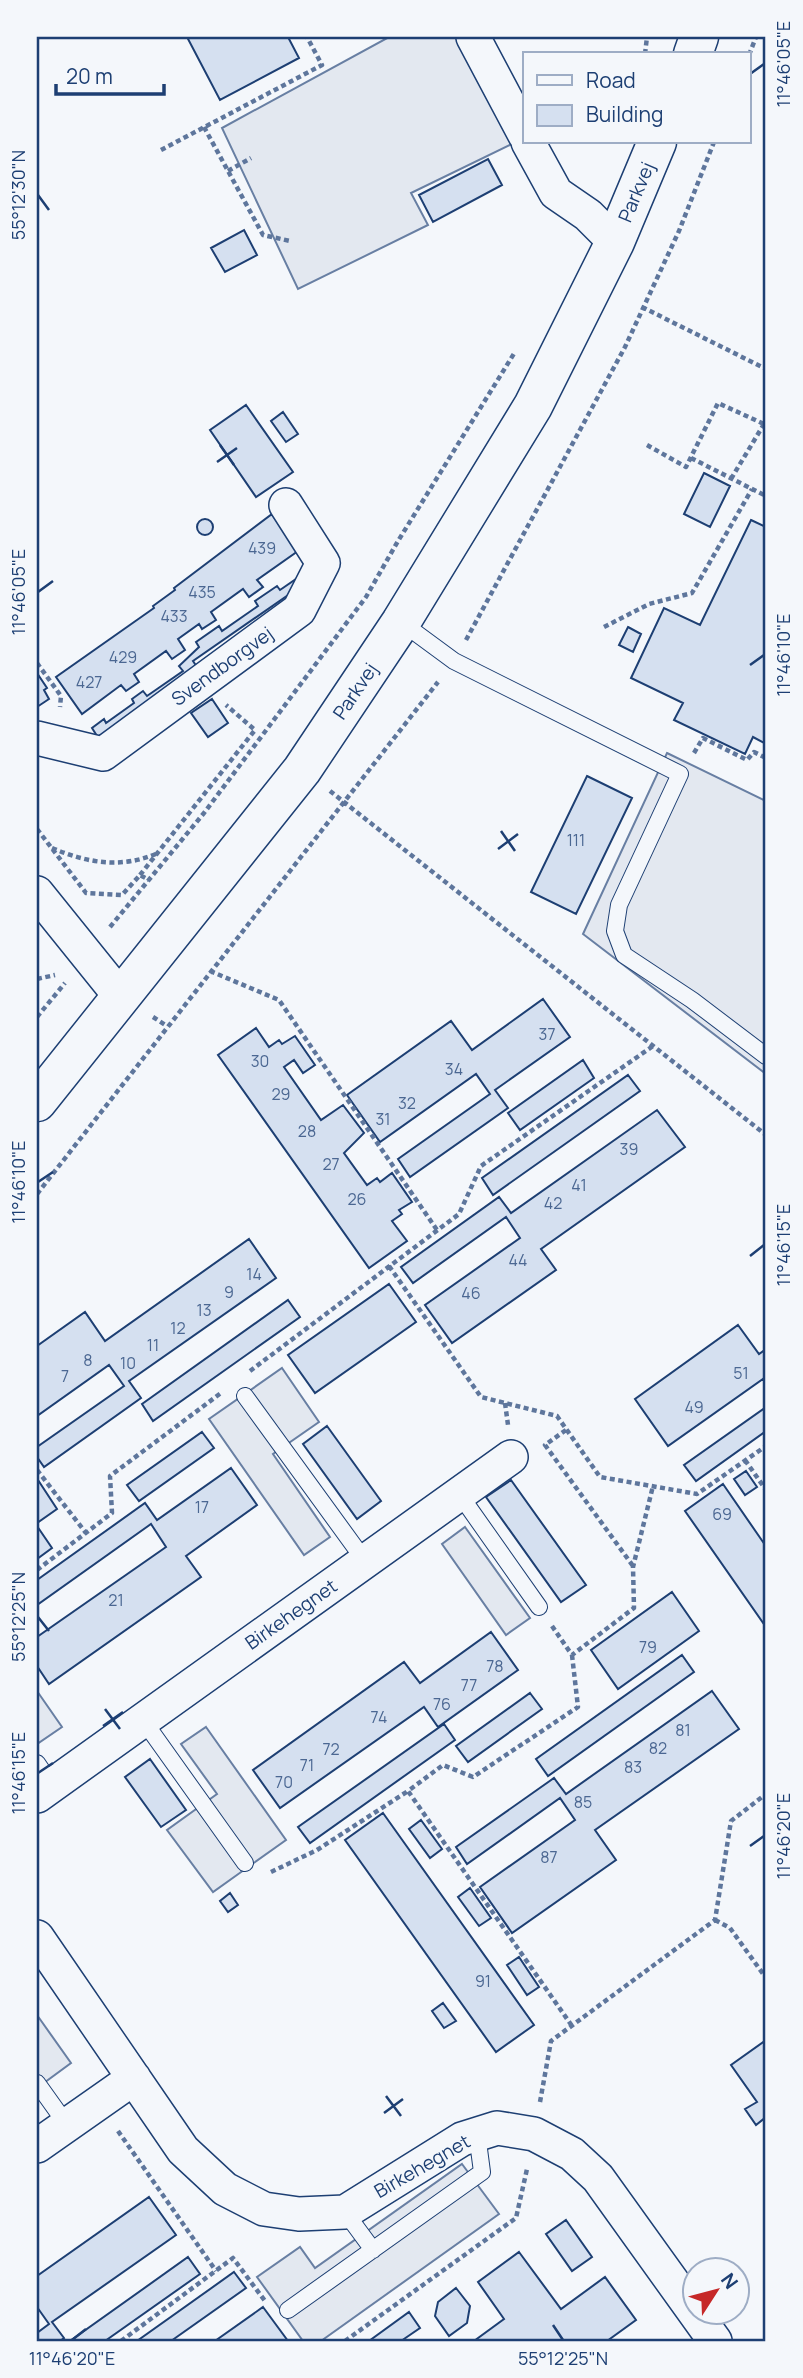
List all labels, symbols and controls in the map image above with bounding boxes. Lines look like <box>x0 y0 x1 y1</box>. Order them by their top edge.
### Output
text: 11°46'05"E <box>771 21 795 107</box>
scale bar <box>56 52 164 96</box>
legend <box>523 52 750 144</box>
text: 20 m <box>66 62 113 90</box>
text: Road <box>586 66 636 94</box>
text: Building <box>586 100 663 128</box>
text: 55°12'30"N <box>6 150 30 240</box>
street label: Parkvej <box>612 158 660 226</box>
house number: 439 <box>248 537 276 559</box>
text: 11°46'05"E <box>6 549 30 635</box>
house number: 435 <box>188 581 216 603</box>
house number: 433 <box>160 605 188 627</box>
text: 11°46'10"E <box>771 613 795 697</box>
street label: Svendborgvej <box>166 620 278 712</box>
house number: 429 <box>109 646 137 668</box>
street label: Parkvej <box>327 658 383 724</box>
house number: 427 <box>76 671 102 693</box>
house number: 111 <box>567 829 585 851</box>
house number: 37 <box>539 1023 555 1045</box>
house number: 30 <box>251 1050 269 1072</box>
house number: 34 <box>445 1058 463 1080</box>
house number: 29 <box>271 1083 291 1105</box>
house number: 32 <box>398 1092 416 1114</box>
house number: 31 <box>375 1108 391 1130</box>
house number: 28 <box>298 1120 316 1142</box>
house number: 39 <box>620 1138 638 1160</box>
text: 11°46'10"E <box>6 1140 30 1224</box>
house number: 27 <box>322 1153 340 1175</box>
house number: 41 <box>571 1174 587 1196</box>
house number: 26 <box>347 1188 367 1210</box>
house number: 42 <box>544 1192 562 1214</box>
text: 11°46'15"E <box>771 1204 795 1286</box>
house number: 44 <box>508 1249 528 1271</box>
house number: 14 <box>246 1263 262 1285</box>
house number: 9 <box>224 1281 234 1303</box>
house number: 46 <box>461 1282 481 1304</box>
house number: 13 <box>196 1299 212 1321</box>
house number: 12 <box>170 1317 186 1339</box>
house number: 11 <box>147 1334 159 1356</box>
house number: 8 <box>83 1349 93 1371</box>
house number: 10 <box>120 1352 136 1374</box>
house number: 51 <box>733 1362 749 1384</box>
house number: 7 <box>61 1365 69 1387</box>
house number: 49 <box>684 1396 704 1418</box>
house number: 17 <box>195 1496 209 1518</box>
house number: 69 <box>712 1503 732 1525</box>
text: 55°12'25"N <box>6 1572 30 1662</box>
street label: Birkehegnet <box>240 1573 342 1655</box>
house number: 21 <box>108 1589 124 1611</box>
house number: 79 <box>639 1636 657 1658</box>
house number: 78 <box>486 1655 504 1677</box>
house number: 77 <box>461 1674 477 1696</box>
house number: 76 <box>433 1693 451 1715</box>
house number: 74 <box>371 1706 387 1728</box>
house number: 81 <box>675 1719 691 1741</box>
text: 11°46'15"E <box>6 1732 30 1814</box>
house number: 82 <box>649 1737 667 1759</box>
house number: 72 <box>322 1738 340 1760</box>
house number: 71 <box>300 1754 314 1776</box>
house number: 83 <box>624 1756 642 1778</box>
house number: 70 <box>275 1771 293 1793</box>
house number: 85 <box>574 1791 592 1813</box>
text: 11°46'20"E <box>771 1793 795 1879</box>
house number: 87 <box>540 1846 558 1868</box>
house number: 91 <box>475 1970 491 1992</box>
street label: Birkehegnet <box>369 2128 475 2204</box>
north arrow <box>680 2256 750 2326</box>
text: N <box>715 2268 744 2294</box>
text: 11°46'20"E <box>29 2346 115 2370</box>
text: 55°12'25"N <box>518 2346 608 2370</box>

